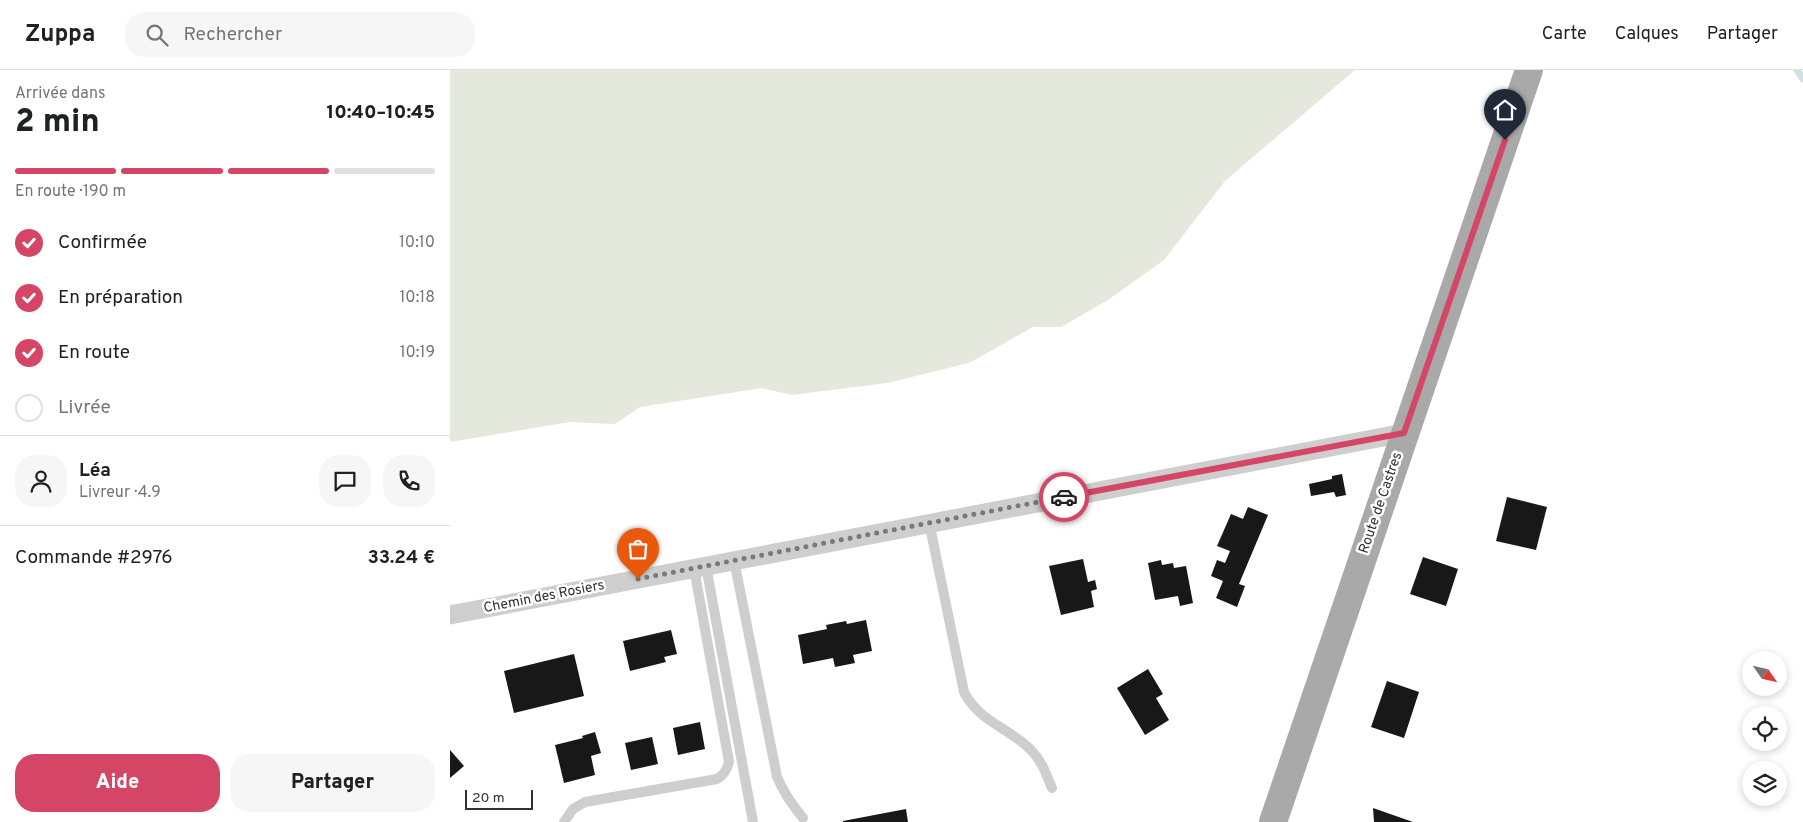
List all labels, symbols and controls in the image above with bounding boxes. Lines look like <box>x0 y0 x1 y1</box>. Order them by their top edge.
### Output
search box <box>125 12 475 57</box>
text: Zuppa <box>25 20 95 50</box>
icon: search <box>143 21 171 49</box>
text: Rechercher <box>183 23 282 47</box>
text: Carte <box>1542 23 1587 46</box>
text: Calques <box>1615 23 1679 46</box>
text: Partager <box>1707 23 1778 46</box>
text: Arrivée dans <box>15 84 105 104</box>
pin <box>1484 89 1526 140</box>
icon: home <box>1491 96 1519 124</box>
text: 10:40–10:45 <box>327 101 435 125</box>
text: 2 min <box>15 103 100 143</box>
text: En route · 190 m <box>15 182 126 202</box>
icon: check <box>15 229 43 257</box>
text: Confirmée <box>58 231 147 255</box>
text: 10:10 <box>399 233 435 253</box>
icon: check <box>15 284 43 312</box>
text: En préparation <box>58 286 183 310</box>
text: 10:18 <box>399 288 435 308</box>
icon: check <box>15 339 43 367</box>
text: En route <box>58 341 130 365</box>
text: 10:19 <box>400 343 435 363</box>
text: Livrée <box>58 396 111 420</box>
street label: Route de Castres <box>1356 450 1406 556</box>
button: person <box>15 455 67 507</box>
button: chat <box>319 455 371 507</box>
button: phone <box>383 455 435 507</box>
text: Léa <box>79 459 111 483</box>
courier <box>1039 472 1089 522</box>
text: Livreur · 4.9 <box>79 483 161 503</box>
icon: car <box>1050 483 1078 511</box>
pin <box>617 528 659 579</box>
icon: bag <box>624 535 652 563</box>
text: Commande #2976 <box>15 546 173 570</box>
text: 33.24 € <box>367 546 435 570</box>
street label: Chemin des Rosiers <box>482 577 606 617</box>
north arrow <box>1742 651 1788 696</box>
map controls <box>1742 651 1787 806</box>
button: locate <box>1742 706 1787 751</box>
button: Aide <box>15 754 220 812</box>
button: Partager <box>230 754 435 812</box>
button: layers <box>1742 761 1787 806</box>
scale bar <box>465 787 532 810</box>
text: 20 m <box>472 790 505 807</box>

